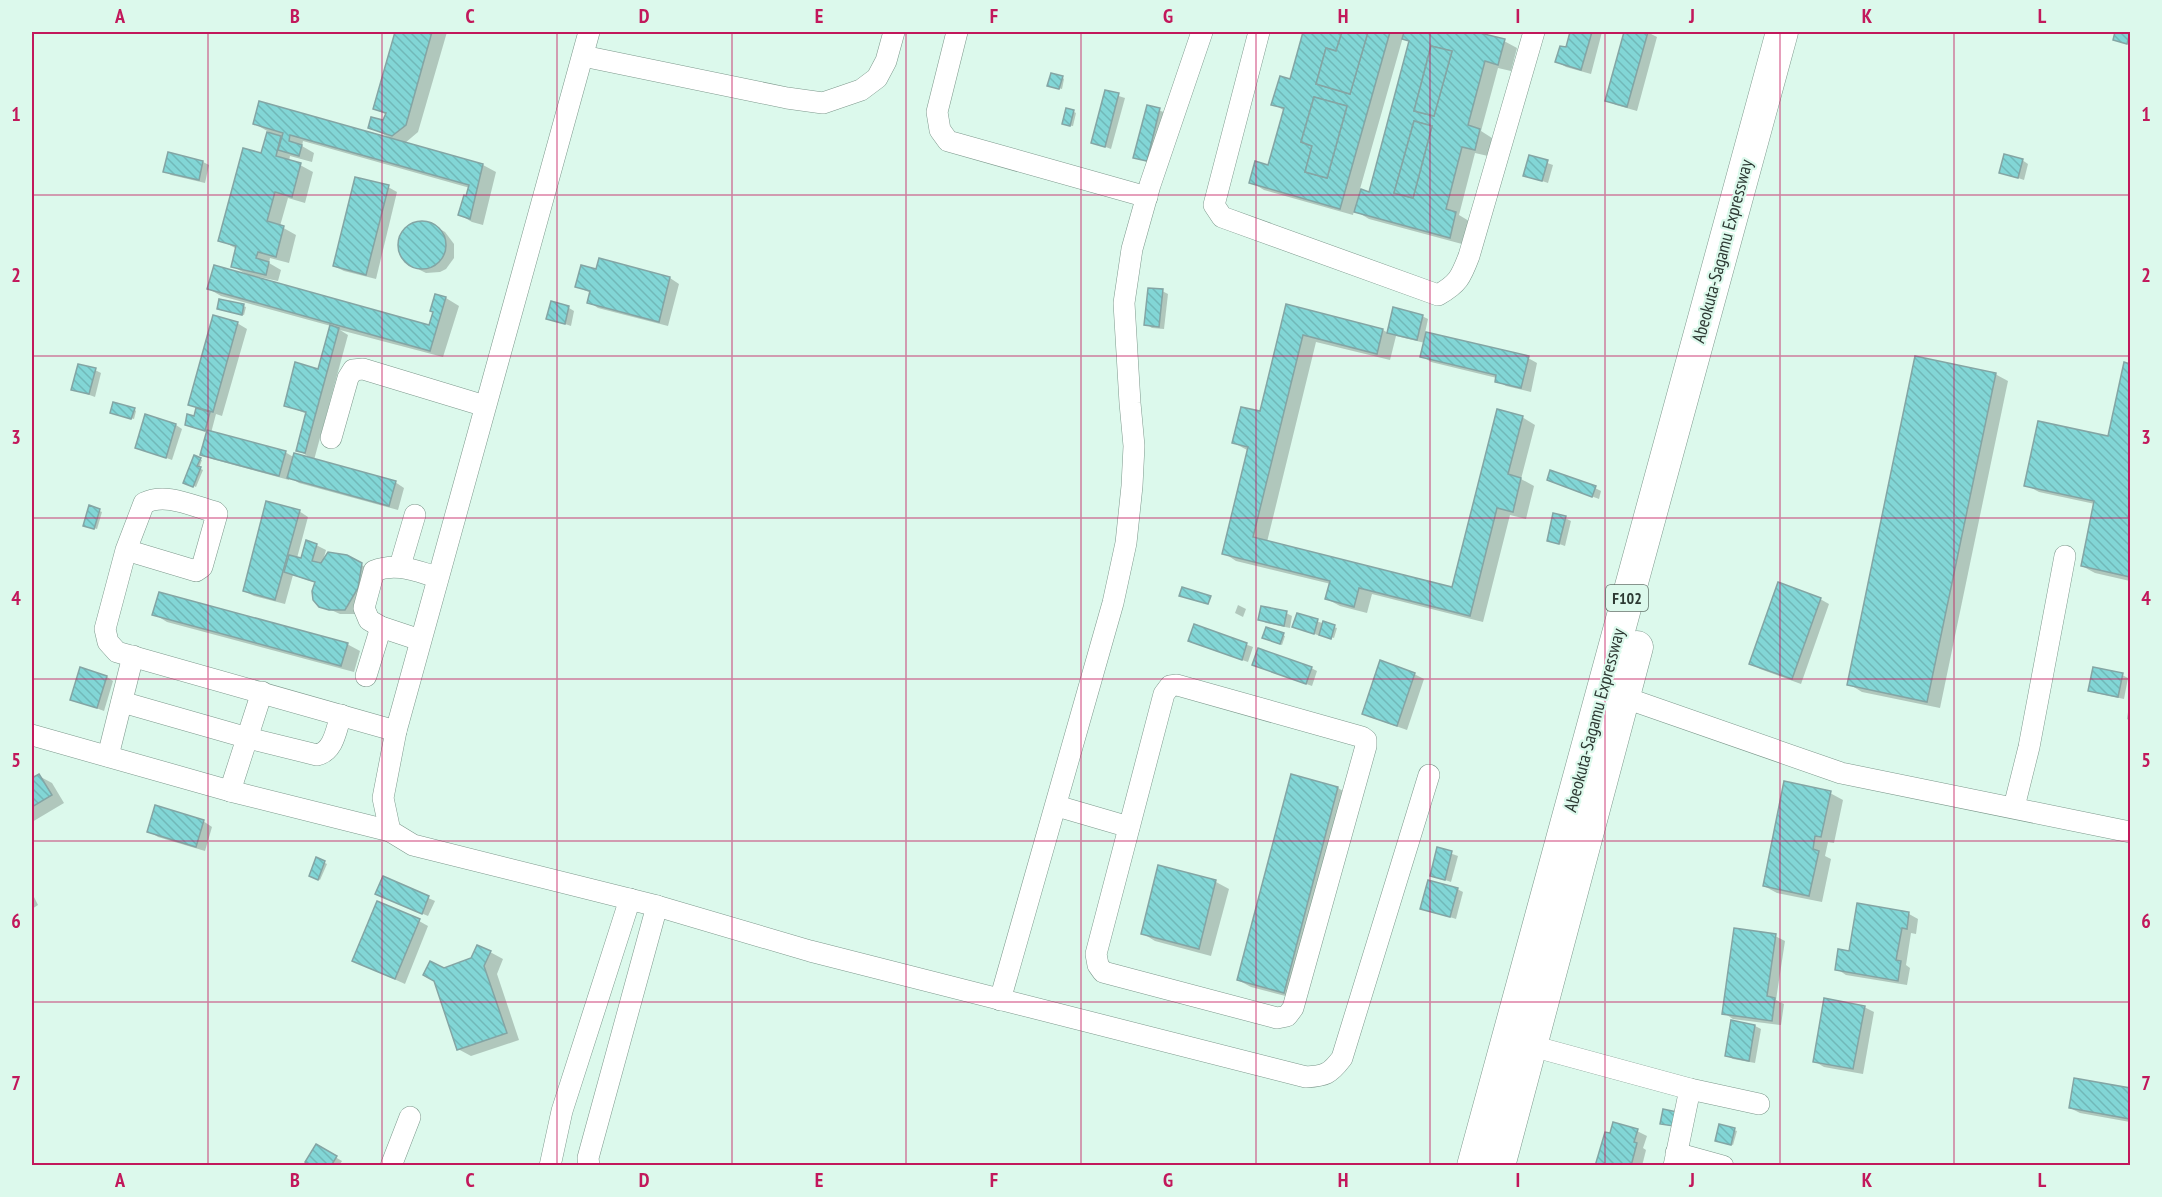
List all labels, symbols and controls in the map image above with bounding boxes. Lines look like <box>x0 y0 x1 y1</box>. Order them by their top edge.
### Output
text: A <box>114 3 126 29</box>
text: B <box>290 3 300 29</box>
text: C <box>465 3 475 29</box>
text: D <box>639 3 650 29</box>
text: E <box>815 3 823 29</box>
text: F <box>990 3 998 29</box>
text: G <box>1163 3 1173 29</box>
text: H <box>1338 3 1348 29</box>
text: I <box>1516 3 1520 29</box>
text: J <box>1688 3 1695 29</box>
text: K <box>1862 3 1873 29</box>
text: L <box>2038 3 2047 29</box>
text: 1 <box>11 101 21 127</box>
text: 1 <box>2141 101 2151 127</box>
street label: Abeokuta-Sagamu Expressway <box>1686 157 1758 345</box>
text: 2 <box>11 262 21 288</box>
text: 2 <box>2141 262 2151 288</box>
text: 3 <box>11 424 21 450</box>
text: 3 <box>2141 424 2151 450</box>
text: 4 <box>11 585 21 611</box>
road number: F102 <box>1606 585 1648 611</box>
text: 4 <box>2141 585 2151 611</box>
street label: Abeokuta-Sagamu Expressway <box>1558 626 1630 814</box>
text: 5 <box>11 747 21 773</box>
text: 5 <box>2141 747 2151 773</box>
text: 6 <box>11 908 21 934</box>
text: 6 <box>2141 908 2151 934</box>
text: 7 <box>11 1070 21 1096</box>
text: 7 <box>2141 1070 2151 1096</box>
text: A <box>114 1167 126 1193</box>
text: B <box>290 1167 300 1193</box>
text: C <box>465 1167 475 1193</box>
text: D <box>639 1167 650 1193</box>
text: E <box>815 1167 823 1193</box>
text: F <box>990 1167 998 1193</box>
text: G <box>1163 1167 1173 1193</box>
text: H <box>1338 1167 1348 1193</box>
text: I <box>1516 1167 1520 1193</box>
text: J <box>1688 1167 1695 1193</box>
text: K <box>1862 1167 1873 1193</box>
text: L <box>2038 1167 2047 1193</box>

